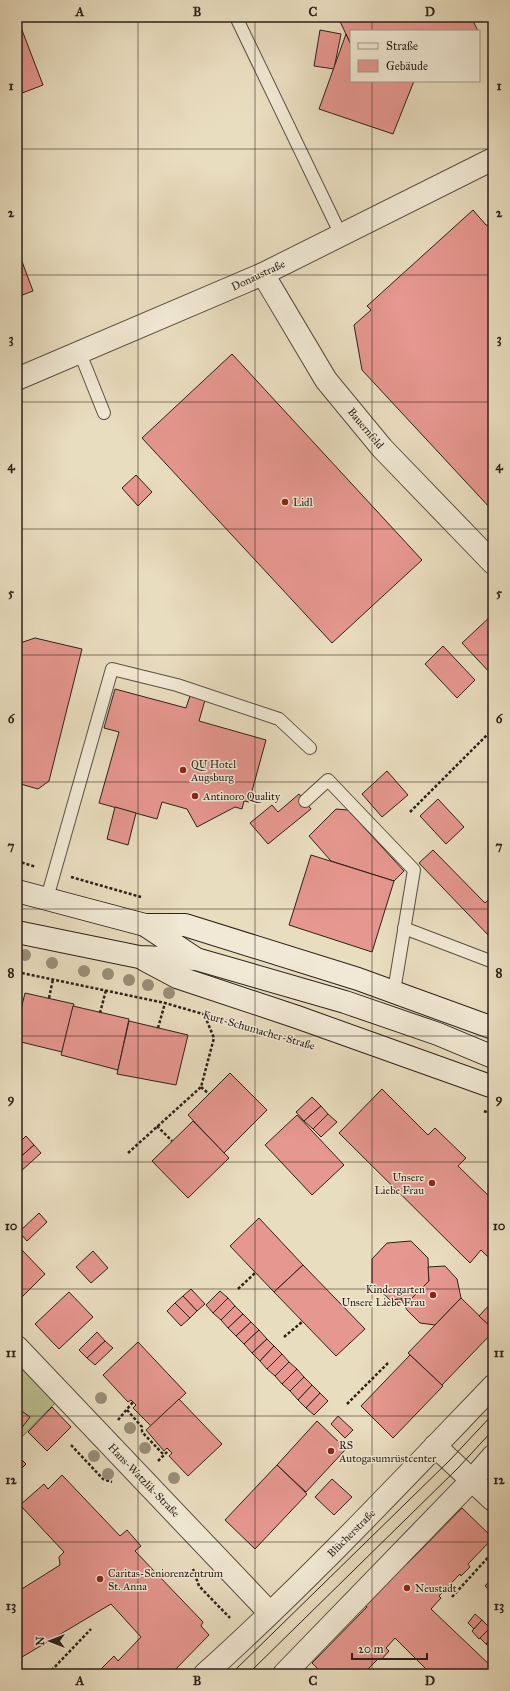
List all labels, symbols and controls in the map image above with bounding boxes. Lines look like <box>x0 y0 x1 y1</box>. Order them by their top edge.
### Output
text: A <box>75 4 85 20</box>
text: B <box>193 4 202 20</box>
text: C <box>309 4 318 20</box>
text: D <box>425 4 435 20</box>
legend <box>350 30 480 82</box>
text: Straße <box>386 39 418 53</box>
text: Gebäude <box>386 59 428 73</box>
text: 1 <box>8 78 14 94</box>
text: 1 <box>496 78 502 94</box>
text: 2 <box>8 205 15 221</box>
text: 2 <box>496 205 503 221</box>
street label: Donaustraße <box>229 257 287 294</box>
text: 3 <box>8 331 14 347</box>
text: 3 <box>496 331 502 347</box>
street label: Bauernfeld <box>345 405 387 452</box>
text: 4 <box>7 458 15 474</box>
text: 4 <box>495 458 503 474</box>
place label: Lidl <box>293 496 313 509</box>
marker: Lidl <box>280 497 290 507</box>
text: 5 <box>8 585 15 601</box>
text: 5 <box>496 585 503 601</box>
text: 6 <box>8 711 16 727</box>
text: 6 <box>496 711 504 727</box>
place label: QU Hotel Augsburg <box>190 758 236 784</box>
marker: QU Hotel Augsburg <box>178 765 188 775</box>
place label: Antinoro Quality <box>202 790 281 803</box>
marker: Antinoro Quality <box>190 791 200 801</box>
text: 7 <box>8 838 15 854</box>
text: 7 <box>496 838 503 854</box>
text: 8 <box>8 965 15 981</box>
text: 8 <box>496 965 503 981</box>
street label: Kurt-Schumacher-Straße <box>201 1008 317 1053</box>
text: 9 <box>8 1091 15 1107</box>
text: 9 <box>496 1091 503 1107</box>
place label: Unsere Liebe Frau <box>374 1171 424 1197</box>
marker: Unsere Liebe Frau <box>427 1178 437 1188</box>
text: 10 <box>5 1218 18 1234</box>
text: 10 <box>493 1218 506 1234</box>
place label: Kindergarten Unsere Liebe Frau <box>341 1283 425 1309</box>
marker: Kindergarten Unsere Liebe Frau <box>428 1290 438 1300</box>
text: 11 <box>6 1345 16 1361</box>
text: 11 <box>494 1345 504 1361</box>
place label: RS Autogasumrüstcenter <box>338 1439 437 1465</box>
street label: Hans-Watzlik-Straße <box>105 1441 182 1520</box>
marker: RS Autogasumrüstcenter <box>326 1446 336 1456</box>
text: 12 <box>5 1472 17 1488</box>
text: 12 <box>493 1472 505 1488</box>
street label: Blücherstraße <box>325 1506 378 1560</box>
place label: Caritas-Seniorenzentrum St. Anna <box>108 1567 224 1593</box>
marker: Caritas-Seniorenzentrum St. Anna <box>95 1574 105 1584</box>
place label: Neustadt <box>415 1582 457 1595</box>
marker: Neustadt <box>402 1583 412 1593</box>
text: 13 <box>6 1598 16 1614</box>
text: 13 <box>494 1598 504 1614</box>
north arrow <box>30 1621 70 1661</box>
scale bar <box>352 1635 427 1661</box>
text: N <box>34 1636 47 1646</box>
text: 20 m <box>358 1642 384 1656</box>
text: A <box>75 1673 85 1689</box>
text: B <box>193 1673 202 1689</box>
text: C <box>309 1673 318 1689</box>
text: D <box>425 1673 435 1689</box>

